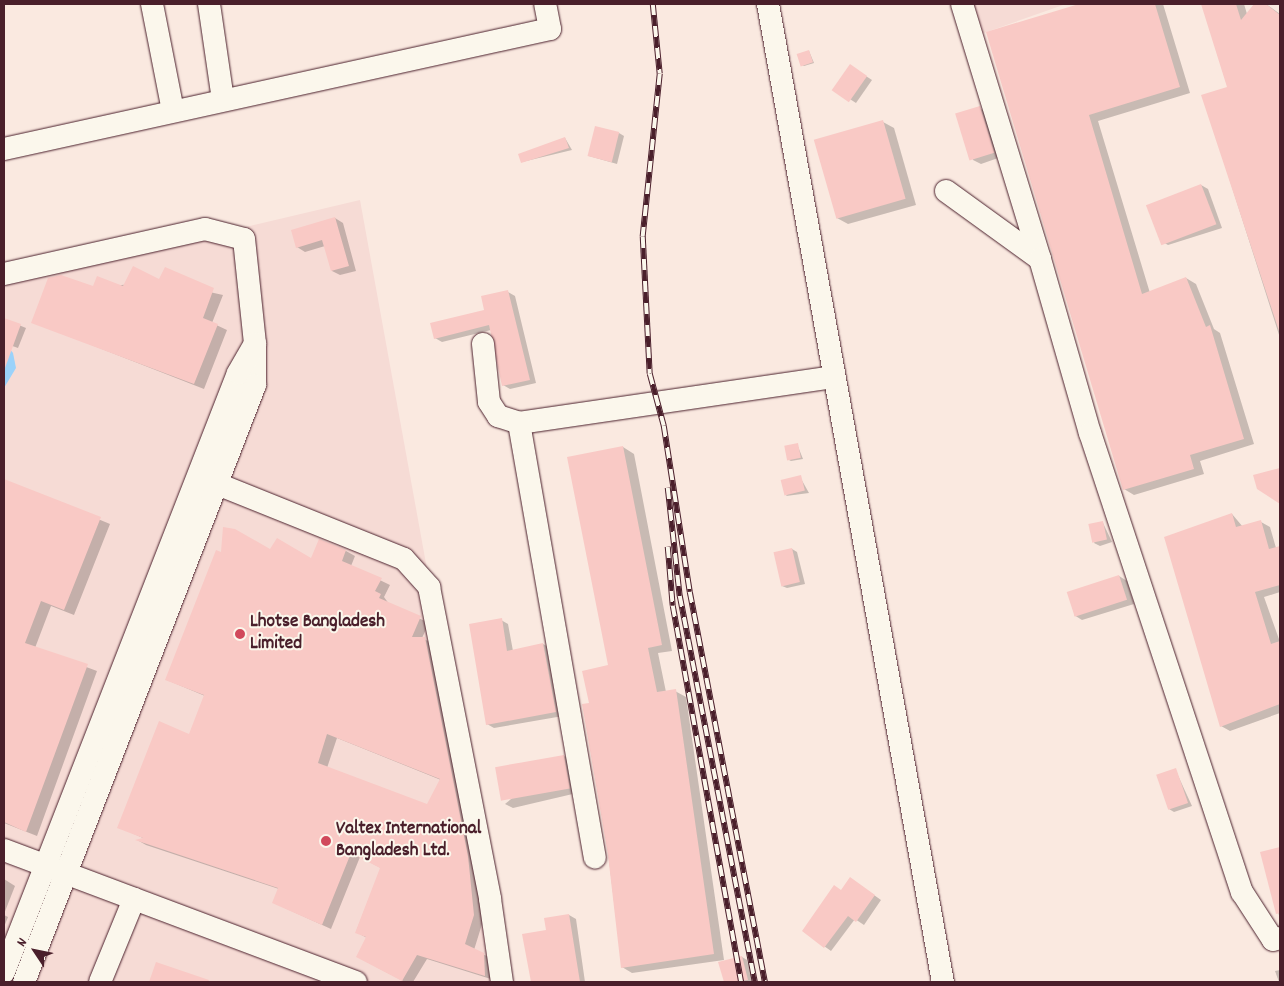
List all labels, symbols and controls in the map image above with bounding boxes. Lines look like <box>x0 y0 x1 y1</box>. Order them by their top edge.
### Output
place label: Lhotse Bangladesh Limited <box>250 612 385 656</box>
marker: Lhotse Bangladesh Limited <box>234 628 246 640</box>
place label: Valtex International Bangladesh Ltd. <box>336 819 481 863</box>
marker: Valtex International Bangladesh Ltd. <box>320 835 332 847</box>
north arrow <box>10 926 60 976</box>
text: N <box>12 934 33 951</box>

